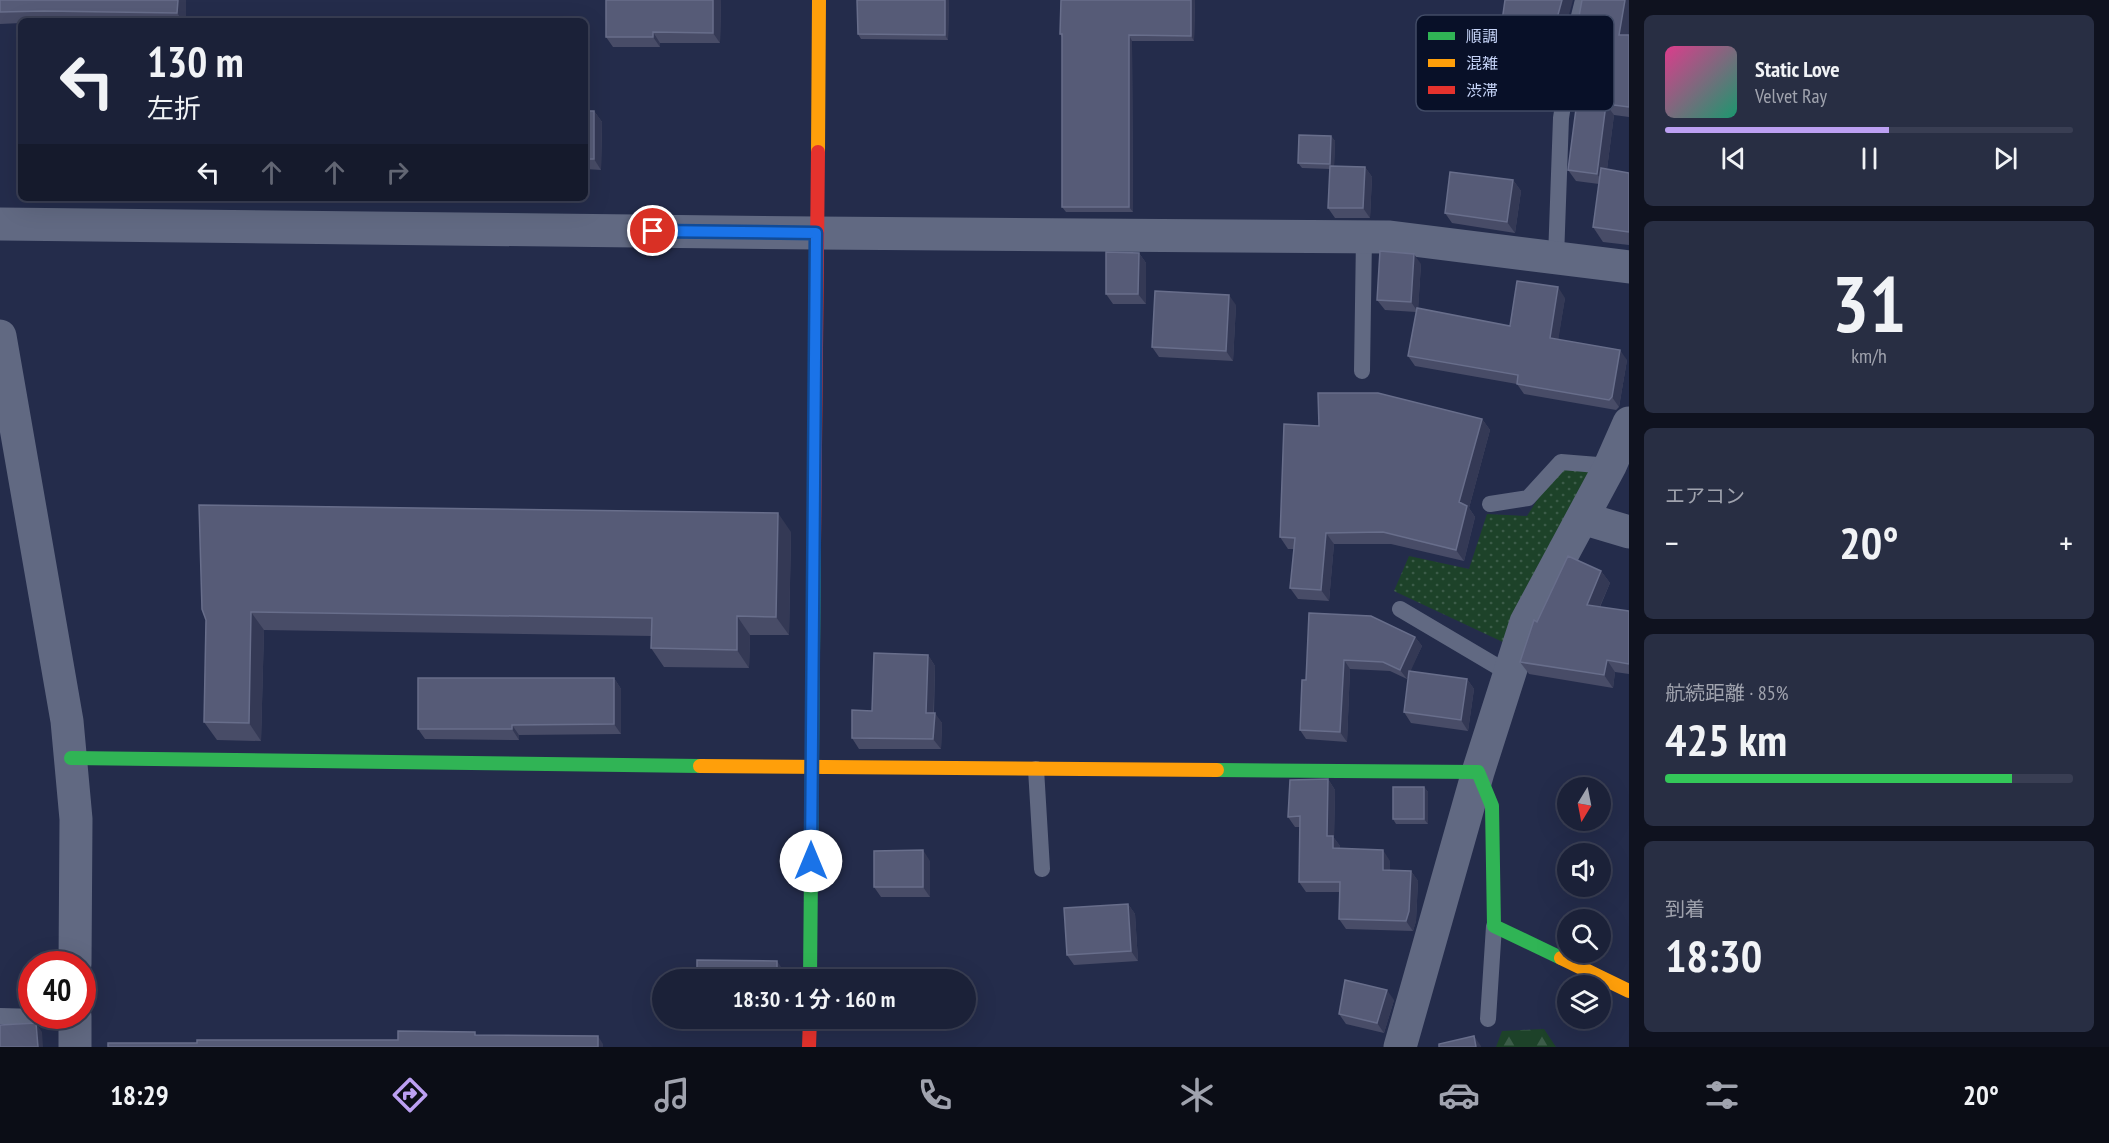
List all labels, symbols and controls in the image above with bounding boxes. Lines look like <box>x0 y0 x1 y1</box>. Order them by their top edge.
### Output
legend <box>1416 15 1614 111</box>
text: 順調 <box>1466 26 1498 46</box>
text: 130 m <box>147 34 244 89</box>
icon: left <box>48 42 126 120</box>
text: 混雑 <box>1466 53 1498 73</box>
text: Static Love <box>1755 55 1840 83</box>
text: 渋滞 <box>1466 80 1498 100</box>
text: Velvet Ray <box>1755 83 1827 109</box>
text: 左折 <box>147 91 201 125</box>
icon: previous <box>1717 142 1750 175</box>
icon: pause <box>1853 142 1886 175</box>
icon: next <box>1989 142 2022 175</box>
icon: left <box>192 156 225 189</box>
icon: ahead <box>255 156 288 189</box>
icon: ahead <box>318 156 351 189</box>
icon: right <box>381 156 414 189</box>
pin <box>627 205 678 256</box>
icon: arrive <box>636 214 669 247</box>
text: 31 <box>1832 253 1906 354</box>
text: km/h <box>1851 343 1887 369</box>
text: エアコン <box>1665 483 1745 509</box>
text: 20° <box>1839 513 1899 571</box>
text: − <box>1665 521 1679 564</box>
text: + <box>2059 521 2073 564</box>
text: 航続距離 · 85% <box>1665 680 1788 706</box>
text: 425 km <box>1665 710 1787 768</box>
north arrow <box>1557 777 1611 831</box>
map controls <box>1557 777 1611 1029</box>
position arrow <box>779 829 843 893</box>
button: sound <box>1557 843 1611 897</box>
text: 到着 <box>1665 896 1705 922</box>
button: search <box>1557 909 1611 963</box>
text: 18:30 <box>1665 926 1762 984</box>
speed limit sign: 40 <box>18 951 96 1029</box>
button: layers <box>1557 975 1611 1029</box>
text: 18:30 · 1 分 · 160 m <box>733 985 895 1013</box>
icon: directions <box>389 1074 431 1116</box>
icon: music <box>651 1074 693 1116</box>
icon: phone <box>914 1074 956 1116</box>
icon: climate <box>1176 1074 1218 1116</box>
icon: car <box>1438 1074 1480 1116</box>
icon: filters <box>1701 1074 1743 1116</box>
text: 18:29 <box>110 1078 169 1112</box>
text: 20° <box>1963 1078 1999 1112</box>

